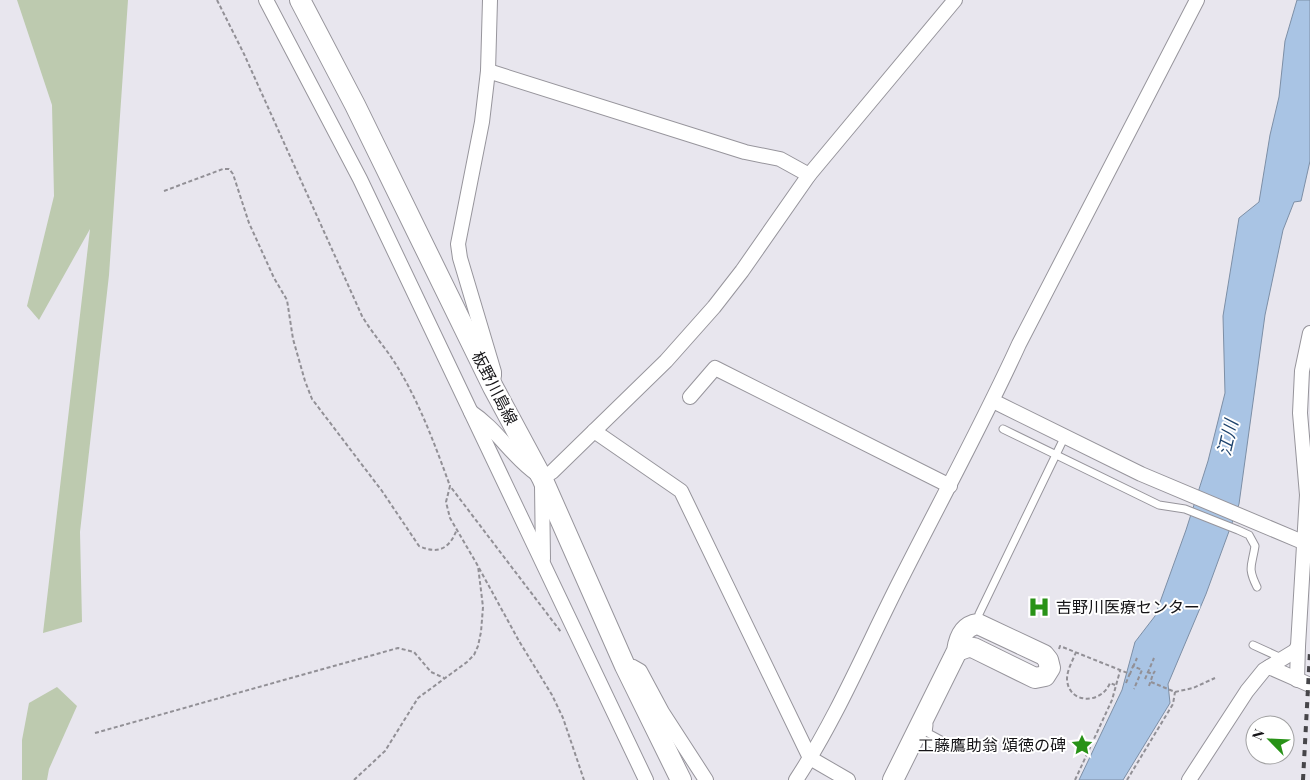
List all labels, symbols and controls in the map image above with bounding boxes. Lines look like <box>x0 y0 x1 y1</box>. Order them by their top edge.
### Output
street label: 板野川島線 <box>468 347 523 428</box>
water label: 江川 <box>1211 416 1243 458</box>
hospital icon: 吉野川医療センター <box>1026 594 1052 620</box>
place label: 吉野川医療センター <box>1056 596 1200 617</box>
north arrow <box>1245 715 1295 765</box>
text: N <box>1247 726 1268 743</box>
place icon: 工藤鷹助翁 頌徳の碑 <box>1069 732 1095 758</box>
place label: 工藤鷹助翁 頌徳の碑 <box>918 734 1066 755</box>

